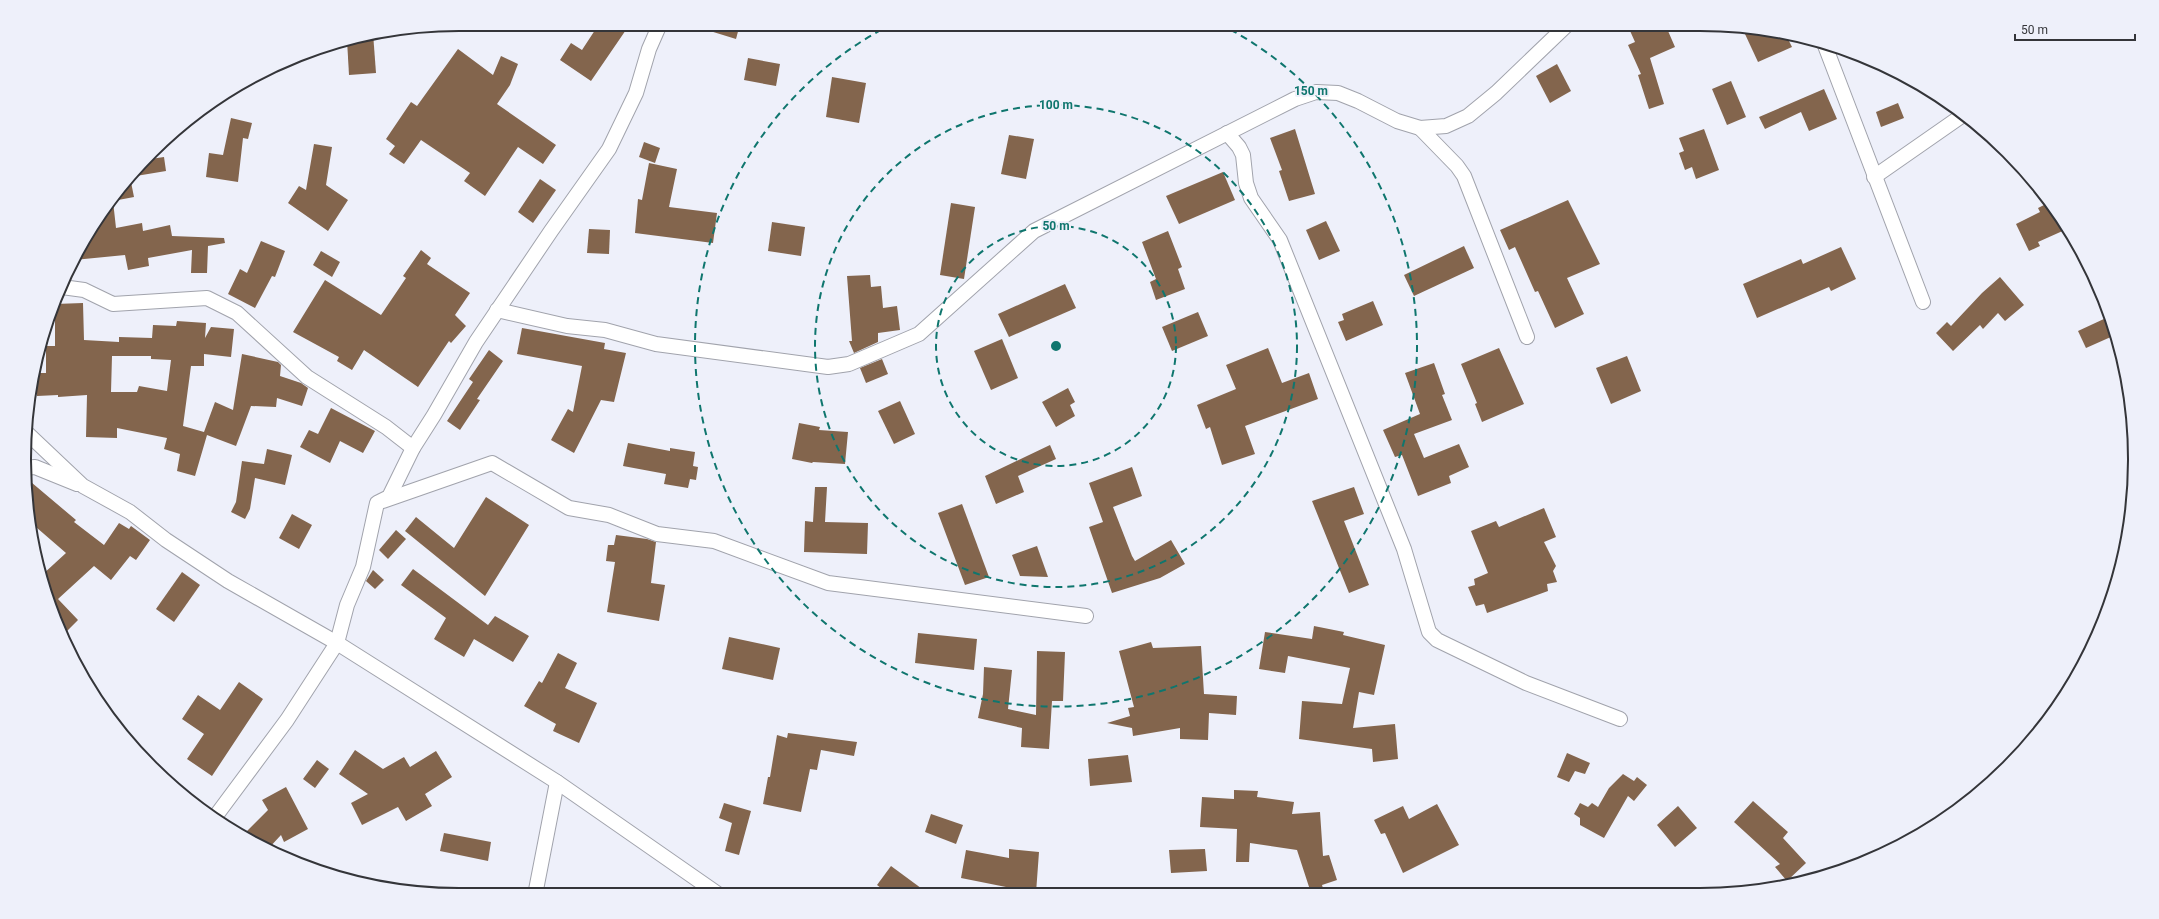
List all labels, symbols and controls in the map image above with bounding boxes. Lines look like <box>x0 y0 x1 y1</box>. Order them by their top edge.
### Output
scale bar <box>2015 16 2135 42</box>
text: 50 m <box>2021 23 2048 37</box>
text: 150 m <box>1294 84 1328 98</box>
text: 100 m <box>1039 98 1073 112</box>
text: 50 m <box>1042 219 1070 233</box>
centre of rings <box>1049 339 1063 353</box>

